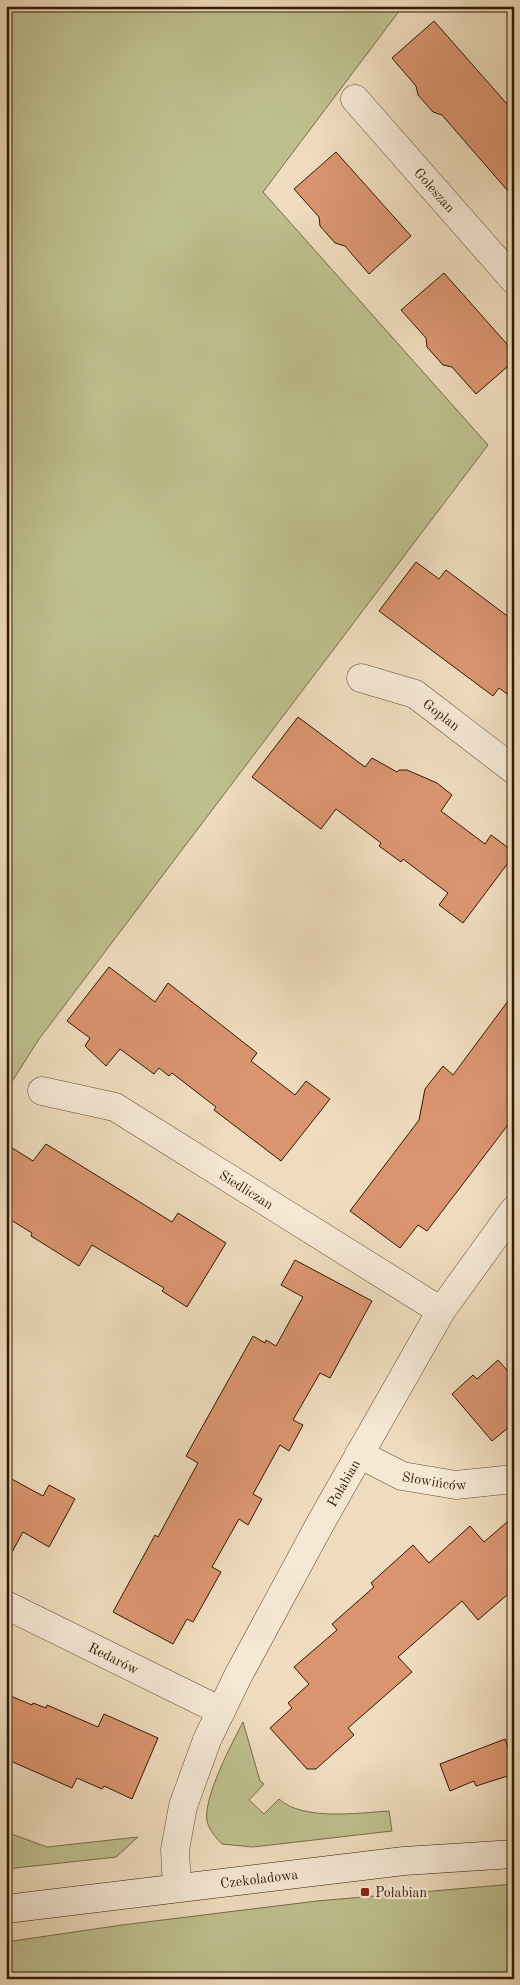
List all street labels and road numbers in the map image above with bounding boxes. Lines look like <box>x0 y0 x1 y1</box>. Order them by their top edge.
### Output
street label: Goleszan <box>411 166 457 216</box>
street label: Goplan <box>420 697 463 734</box>
street label: Siedliczan <box>217 1168 276 1212</box>
street label: Połabian <box>325 1457 363 1510</box>
street label: Słowińców <box>401 1470 467 1493</box>
street label: Redarów <box>86 1641 141 1677</box>
street label: Czekoladowa <box>220 1868 299 1891</box>

